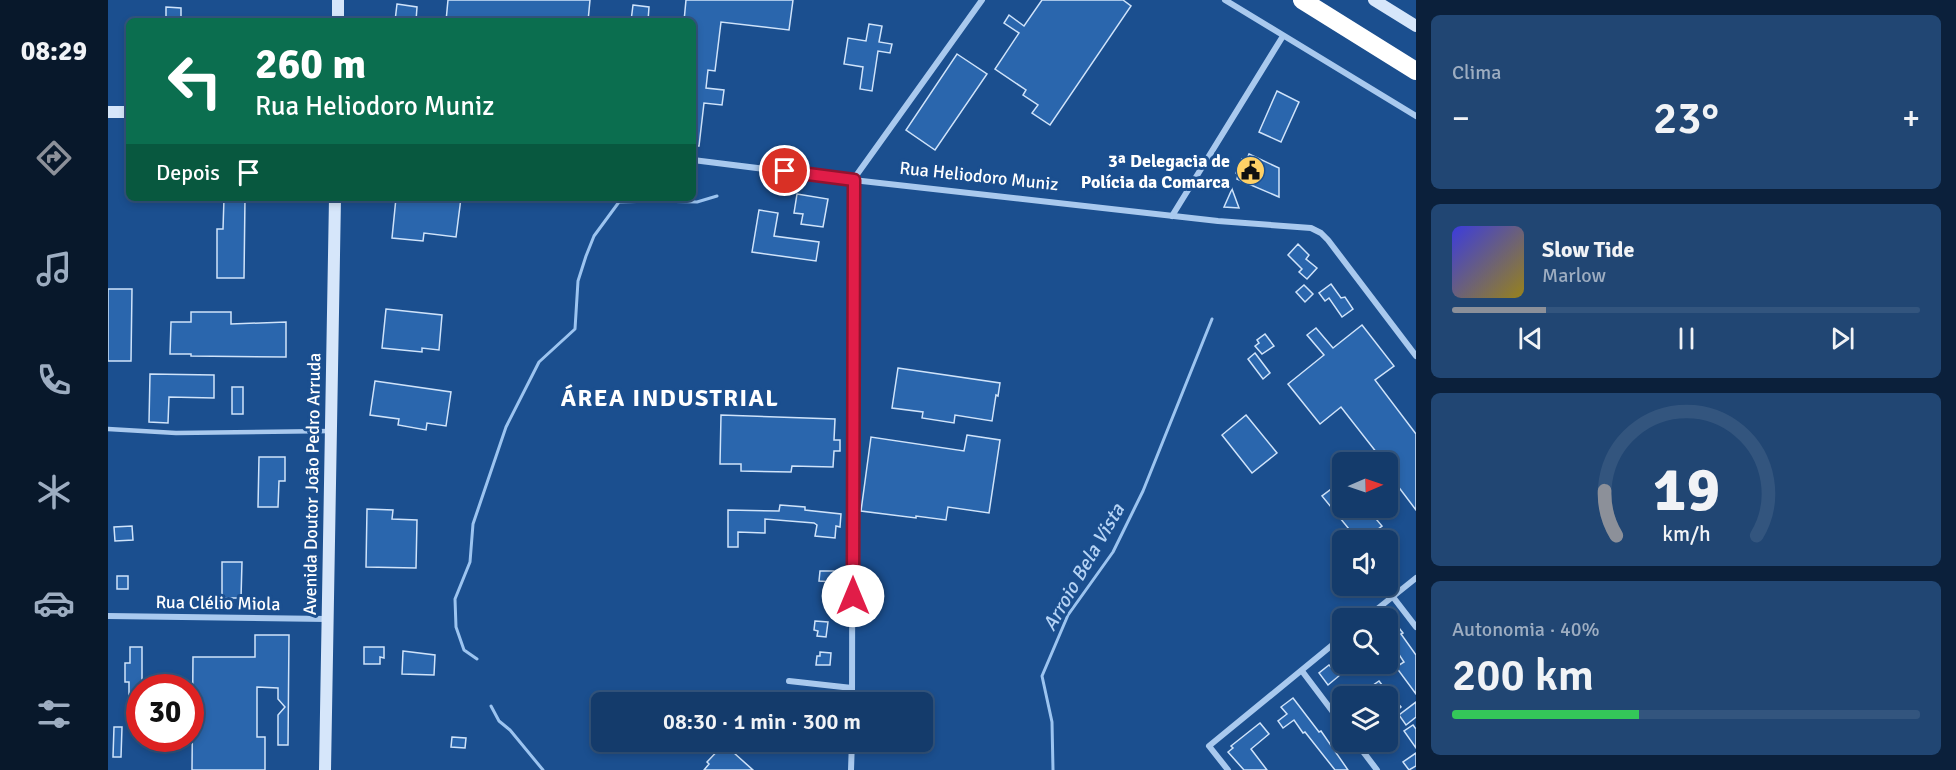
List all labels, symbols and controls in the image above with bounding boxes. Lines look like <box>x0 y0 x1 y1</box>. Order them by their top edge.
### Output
text: 08:29 <box>21 35 87 68</box>
text: 260 m <box>255 39 366 90</box>
icon: left <box>156 42 234 120</box>
text: Clima <box>1452 60 1501 85</box>
text: Rua Heliodoro Muniz <box>255 90 494 123</box>
text: 23° <box>1653 91 1719 146</box>
text: − <box>1452 98 1470 139</box>
text: + <box>1902 98 1920 139</box>
icon: directions <box>33 137 75 179</box>
pin <box>759 145 810 196</box>
place label: 3ª Delegacia de Polícia da Comarca <box>1081 150 1230 193</box>
icon: arrive <box>768 154 801 187</box>
public building icon: 3ª Delegacia de Polícia da Comarca <box>1235 155 1267 187</box>
icon: arrive <box>232 156 265 189</box>
street label: Rua Heliodoro Muniz <box>899 157 1059 195</box>
text: Depois <box>156 159 220 186</box>
text: Slow Tide <box>1542 236 1634 263</box>
icon: music <box>33 248 75 290</box>
text: Marlow <box>1542 263 1606 288</box>
icon: previous <box>1514 322 1547 355</box>
icon: pause <box>1670 322 1703 355</box>
icon: next <box>1826 322 1859 355</box>
street label: Avenida Doutor João Pedro Arruda <box>299 353 325 615</box>
icon: phone <box>33 359 75 401</box>
district label: ÁREA INDUSTRIAL <box>561 383 779 413</box>
north arrow <box>1332 452 1398 518</box>
map controls <box>1332 452 1398 752</box>
text: 19 <box>1652 452 1720 529</box>
icon: climate <box>33 471 75 513</box>
water label: Arroio Bela Vista <box>1037 499 1130 635</box>
text: km/h <box>1662 522 1710 548</box>
button: sound <box>1332 530 1398 596</box>
position arrow <box>821 564 885 628</box>
icon: car <box>33 582 75 624</box>
street label: Rua Clélio Miola <box>155 591 281 615</box>
button: search <box>1332 608 1398 674</box>
text: Autonomia · 40% <box>1452 617 1600 642</box>
text: 200 km <box>1452 648 1594 703</box>
speed limit sign: 30 <box>126 674 204 752</box>
button: layers <box>1332 686 1398 752</box>
icon: filters <box>33 693 75 735</box>
text: 08:30 · 1 min · 300 m <box>663 708 861 735</box>

